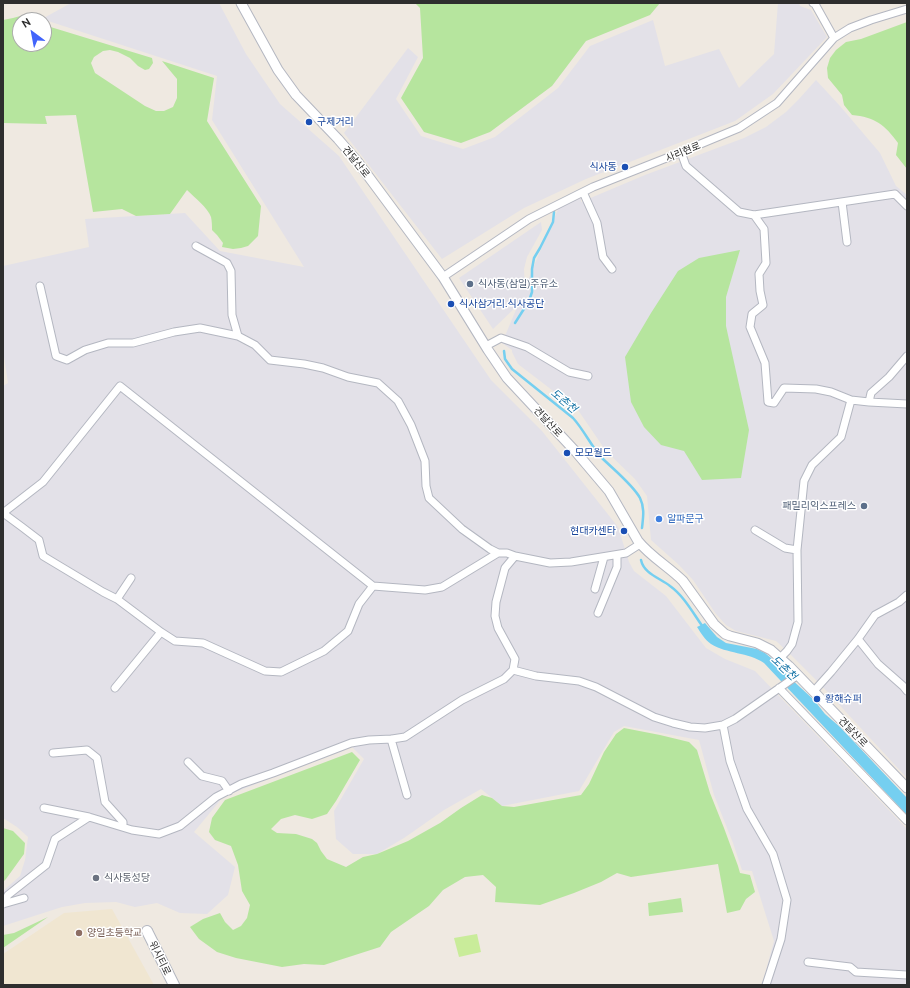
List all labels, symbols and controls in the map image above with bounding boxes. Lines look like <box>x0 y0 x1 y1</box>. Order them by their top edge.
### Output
north arrow <box>12 12 52 52</box>
text: N <box>20 15 33 30</box>
place label: 구제거리 <box>317 116 354 128</box>
marker: 구제거리 <box>304 117 314 127</box>
street label: 사리현로 <box>664 140 702 164</box>
street label: 견달산로 <box>340 144 372 180</box>
place label: 식사동 <box>589 161 617 173</box>
marker: 식사동 <box>620 162 630 172</box>
place label: 식사동(삼일)주유소 <box>478 278 558 290</box>
marker: 식사동(삼일)주유소 <box>465 279 475 289</box>
place label: 식사삼거리.식사공단 <box>459 298 544 310</box>
marker: 식사삼거리.식사공단 <box>446 299 456 309</box>
water label: 도촌천 <box>548 386 580 416</box>
street label: 견달산로 <box>531 404 565 440</box>
place label: 모모월드 <box>575 447 612 459</box>
marker: 모모월드 <box>562 448 572 458</box>
place label: 패밀리익스프레스 <box>782 500 856 512</box>
marker: 패밀리익스프레스 <box>859 501 869 511</box>
place label: 알파문구 <box>667 513 704 525</box>
marker: 알파문구 <box>654 514 664 524</box>
place label: 현대카센타 <box>570 525 616 537</box>
marker: 현대카센타 <box>619 526 629 536</box>
water label: 도촌천 <box>768 653 800 683</box>
place label: 황해슈퍼 <box>825 693 862 705</box>
marker: 황해슈퍼 <box>812 694 822 704</box>
street label: 견달산로 <box>836 715 870 749</box>
place label: 식사동성당 <box>104 872 150 884</box>
marker: 식사동성당 <box>91 873 101 883</box>
place label: 양일초등학교 <box>87 927 142 939</box>
marker: 양일초등학교 <box>74 928 84 938</box>
street label: 위시티로 <box>147 939 173 977</box>

